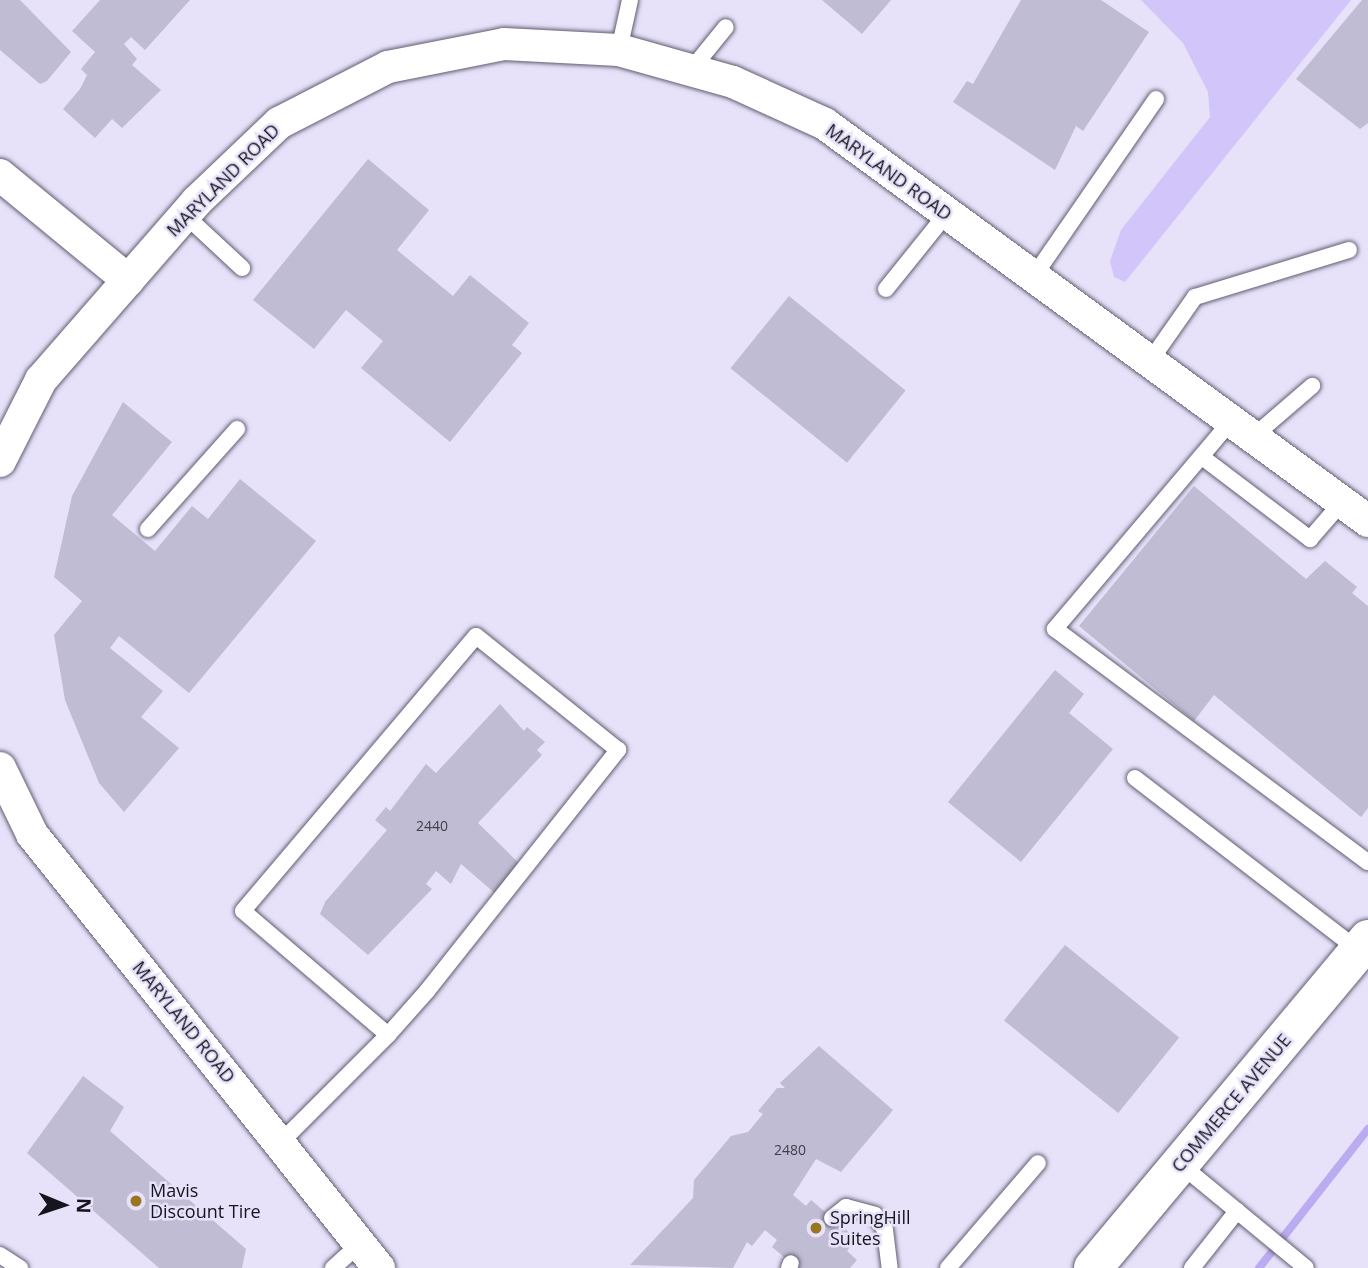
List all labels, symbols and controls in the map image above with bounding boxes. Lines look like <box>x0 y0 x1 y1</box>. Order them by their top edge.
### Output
street label: MARYLAND ROAD <box>162 119 284 241</box>
street label: MARYLAND ROAD <box>822 119 956 225</box>
house number: 2440 <box>416 818 448 834</box>
street label: MARYLAND ROAD <box>128 957 240 1087</box>
street label: COMMERCE AVENUE <box>1167 1030 1295 1176</box>
house number: 2480 <box>774 1142 806 1158</box>
north arrow <box>28 1170 98 1240</box>
place label: Mavis Discount Tire <box>150 1180 261 1222</box>
marker: Mavis Discount Tire <box>128 1193 144 1209</box>
text: N <box>71 1198 97 1214</box>
place label: SpringHill Suites <box>830 1207 910 1250</box>
marker: SpringHill Suites <box>808 1220 824 1236</box>

